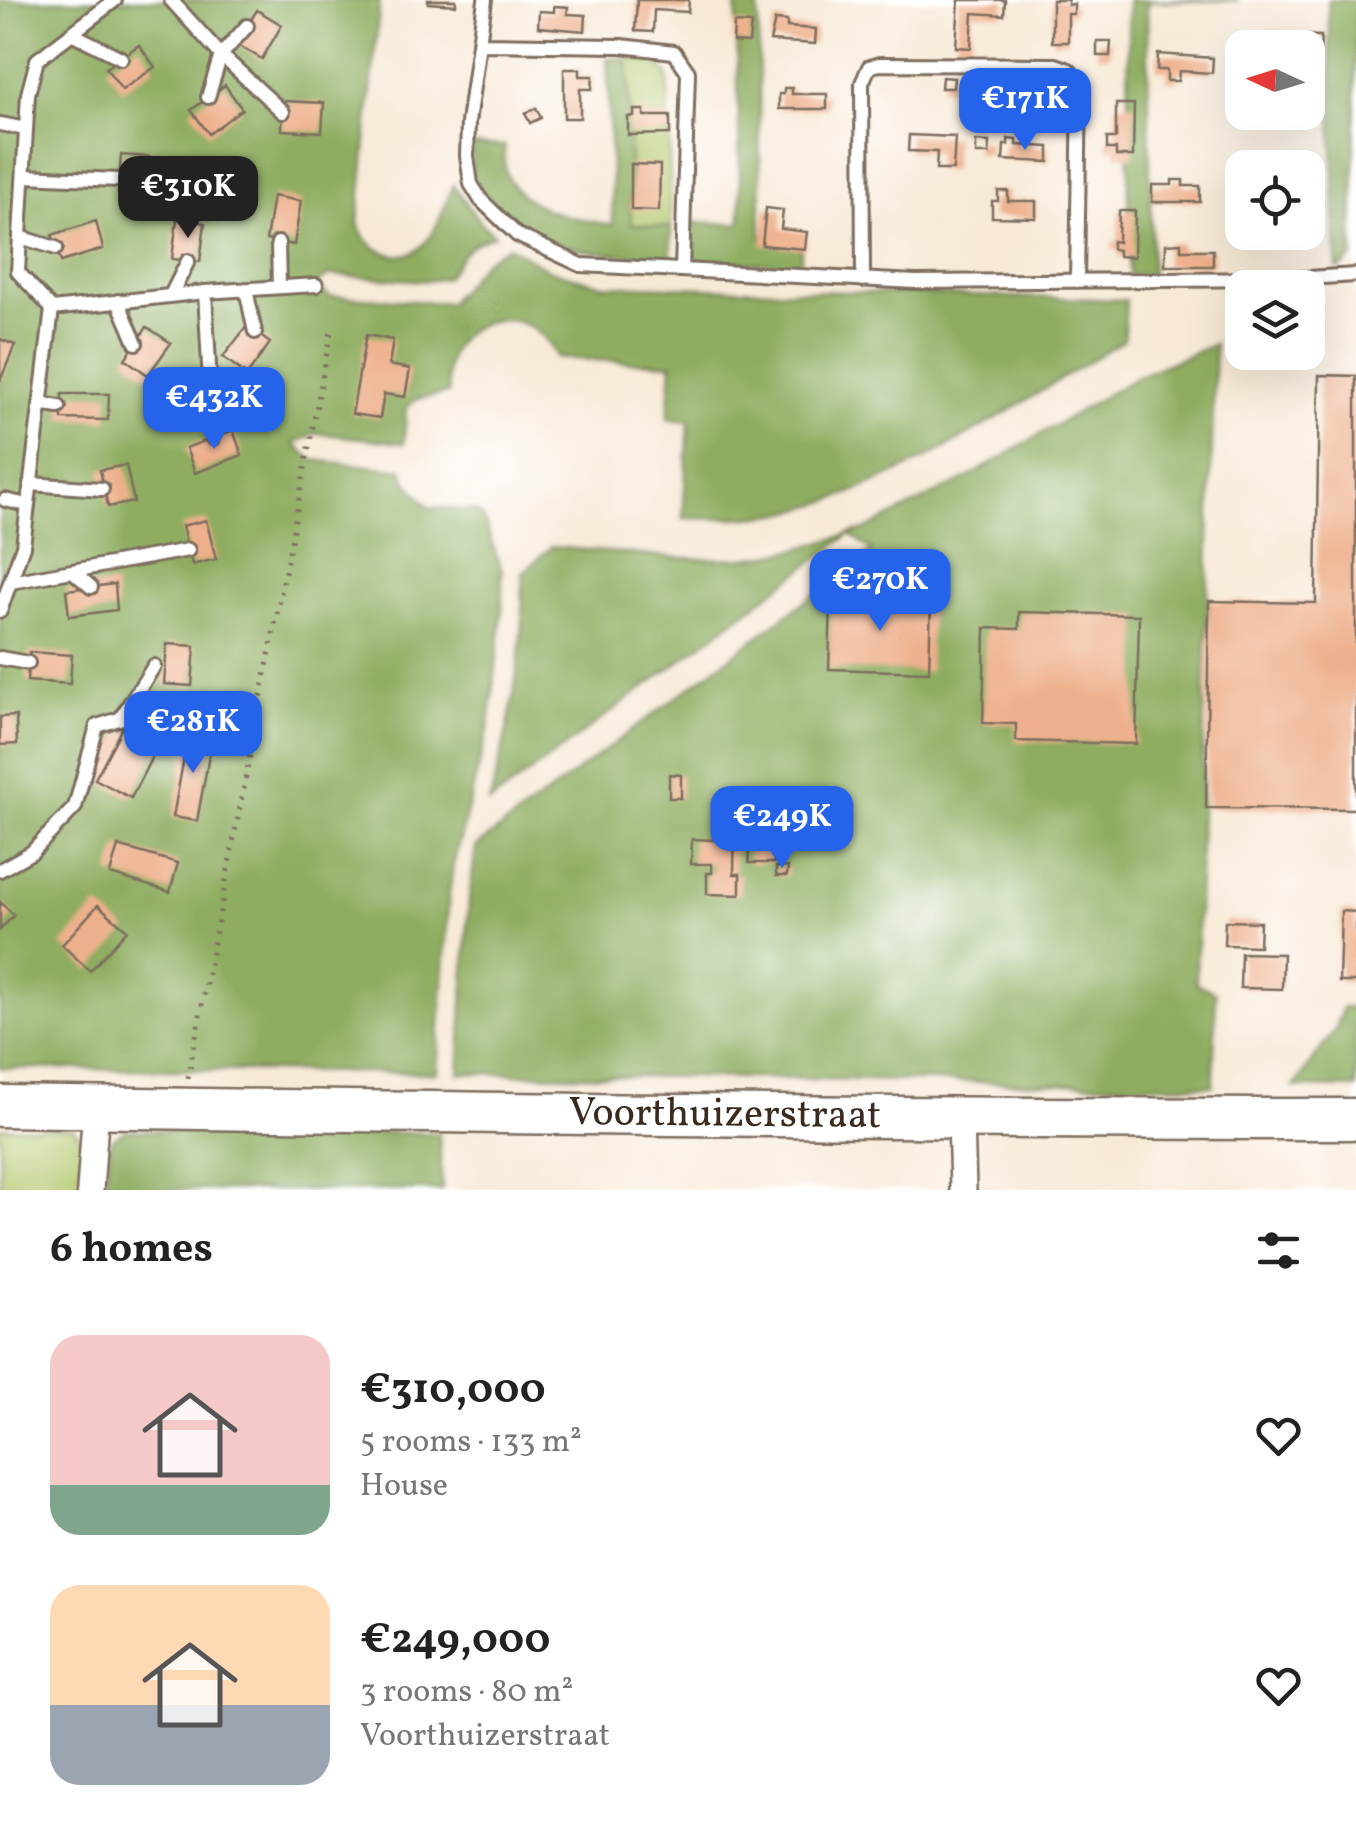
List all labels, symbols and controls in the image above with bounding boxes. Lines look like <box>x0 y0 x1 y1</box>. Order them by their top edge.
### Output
north arrow <box>1225 30 1325 130</box>
map controls <box>1225 30 1325 370</box>
pin: €171K <box>955 68 1095 153</box>
text: €171K <box>981 78 1069 122</box>
button: locate <box>1225 150 1325 250</box>
pin: €310K <box>118 156 258 241</box>
text: €310K <box>140 166 236 210</box>
button: layers <box>1225 270 1325 370</box>
pin: €432K <box>144 367 284 452</box>
text: €432K <box>165 377 263 421</box>
pin: €270K <box>810 549 950 634</box>
text: €270K <box>832 559 928 603</box>
pin: €281K <box>123 691 263 776</box>
text: €281K <box>146 701 240 745</box>
pin: €249K <box>712 786 852 871</box>
text: €249K <box>732 796 832 840</box>
street label: Voorthuizerstraat <box>568 1086 881 1145</box>
text: 6 homes <box>50 1221 213 1280</box>
icon: filters <box>1251 1223 1306 1278</box>
text: €310,000 <box>360 1362 546 1421</box>
icon: home <box>130 1375 250 1495</box>
icon: heart <box>1251 1408 1306 1463</box>
text: 5 rooms · 133 m² <box>360 1421 582 1465</box>
text: House <box>360 1465 448 1509</box>
text: €249,000 <box>360 1612 550 1671</box>
icon: home <box>130 1625 250 1745</box>
icon: heart <box>1251 1658 1306 1713</box>
text: 3 rooms · 80 m² <box>360 1671 573 1715</box>
text: Voorthuizerstraat <box>360 1715 610 1759</box>

